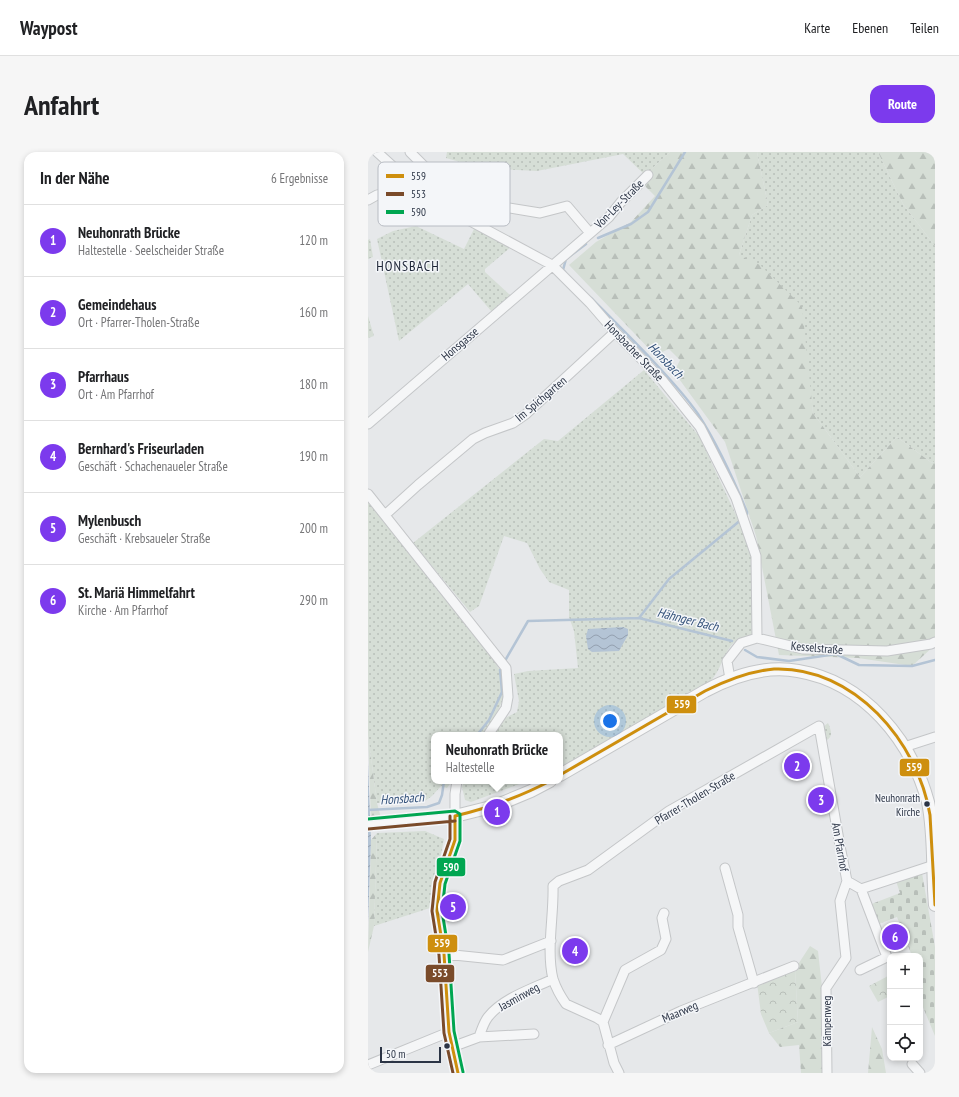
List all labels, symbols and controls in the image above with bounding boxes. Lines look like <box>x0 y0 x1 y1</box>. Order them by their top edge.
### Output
text: Waypost <box>20 16 77 40</box>
text: Karte <box>804 19 830 37</box>
text: Ebenen <box>852 19 888 37</box>
text: Teilen <box>910 19 939 37</box>
button: Route <box>870 85 935 123</box>
text: Anfahrt <box>24 86 99 123</box>
legend <box>378 162 510 226</box>
text: In der Nähe <box>40 167 110 189</box>
text: 559 <box>411 169 426 183</box>
text: 6 Ergebnisse <box>271 170 328 187</box>
street label: Von-Ley-Straße <box>590 176 646 232</box>
text: 553 <box>411 187 426 201</box>
text: 590 <box>411 205 426 219</box>
text: Neuhonrath Brücke <box>78 223 180 242</box>
text: 1 <box>50 232 56 249</box>
text: 120 m <box>299 232 328 249</box>
text: Haltestelle · Seelscheider Straße <box>78 242 224 259</box>
district label: HONSBACH <box>376 257 440 275</box>
text: Gemeindehaus <box>78 295 156 314</box>
text: 2 <box>50 304 56 321</box>
text: 160 m <box>299 304 328 321</box>
text: Ort · Pfarrer-Tholen-Straße <box>78 314 200 331</box>
street label: Honsbacher Straße <box>602 318 666 384</box>
street label: Honsgasse <box>438 324 481 364</box>
water label: Honsbach <box>645 339 687 381</box>
text: Pfarrhaus <box>78 367 129 386</box>
street label: Im Spichgarten <box>512 373 569 424</box>
text: 3 <box>50 376 56 393</box>
text: 180 m <box>299 376 328 393</box>
text: Ort · Am Pfarrhof <box>78 386 154 403</box>
text: Bernhard's Friseurladen <box>78 439 204 458</box>
text: 4 <box>50 448 56 465</box>
text: 190 m <box>299 448 328 465</box>
text: Geschäft · Schachenaueler Straße <box>78 458 228 475</box>
text: Mylenbusch <box>78 511 141 530</box>
text: 5 <box>50 520 56 537</box>
text: 200 m <box>299 520 328 537</box>
text: Geschäft · Krebsaueler Straße <box>78 530 210 547</box>
text: St. Mariä Himmelfahrt <box>78 583 195 602</box>
text: 6 <box>50 592 56 609</box>
text: 290 m <box>299 592 328 609</box>
text: Kirche · Am Pfarrhof <box>78 602 168 619</box>
water label: Hähnger Bach <box>655 604 722 636</box>
street label: Kesselstraße <box>790 638 844 657</box>
line badge: 559 <box>666 695 697 714</box>
text: 559 <box>674 697 690 711</box>
your location <box>600 711 620 731</box>
popup <box>431 732 563 784</box>
text: Neuhonrath Brücke <box>446 740 548 759</box>
pin: 2 <box>784 751 810 781</box>
line badge: 559 <box>899 758 930 777</box>
text: Haltestelle <box>446 759 495 776</box>
text: 559 <box>906 760 922 774</box>
street label: Pfarrer-Tholen-Straße <box>652 768 738 827</box>
pin: 3 <box>808 785 834 815</box>
water label: Honsbach <box>380 788 426 809</box>
place label: Neuhonrath Kirche <box>875 791 920 819</box>
pin: 1 <box>484 797 510 827</box>
marker: Neuhonrath Kirche <box>922 799 932 809</box>
street label: Am Pfarrhof <box>829 821 852 873</box>
line badge: 590 <box>436 857 466 877</box>
text: 590 <box>443 860 459 874</box>
pin: 5 <box>440 892 466 922</box>
pin: 6 <box>882 922 908 952</box>
line badge: 559 <box>427 934 458 953</box>
text: 559 <box>434 936 450 950</box>
pin: 4 <box>562 936 588 966</box>
map controls <box>887 953 923 1061</box>
button: + <box>887 953 923 989</box>
line badge: 553 <box>425 964 455 983</box>
text: 553 <box>432 966 448 980</box>
street label: Jasminweg <box>495 979 542 1014</box>
button: − <box>887 989 923 1025</box>
street label: Kämpenweg <box>819 996 834 1047</box>
street label: Maarweg <box>660 997 700 1026</box>
button: locate <box>887 1025 923 1061</box>
unlabelled marker <box>442 1041 452 1051</box>
scale bar <box>380 1045 441 1064</box>
text: 50 m <box>386 1047 405 1061</box>

